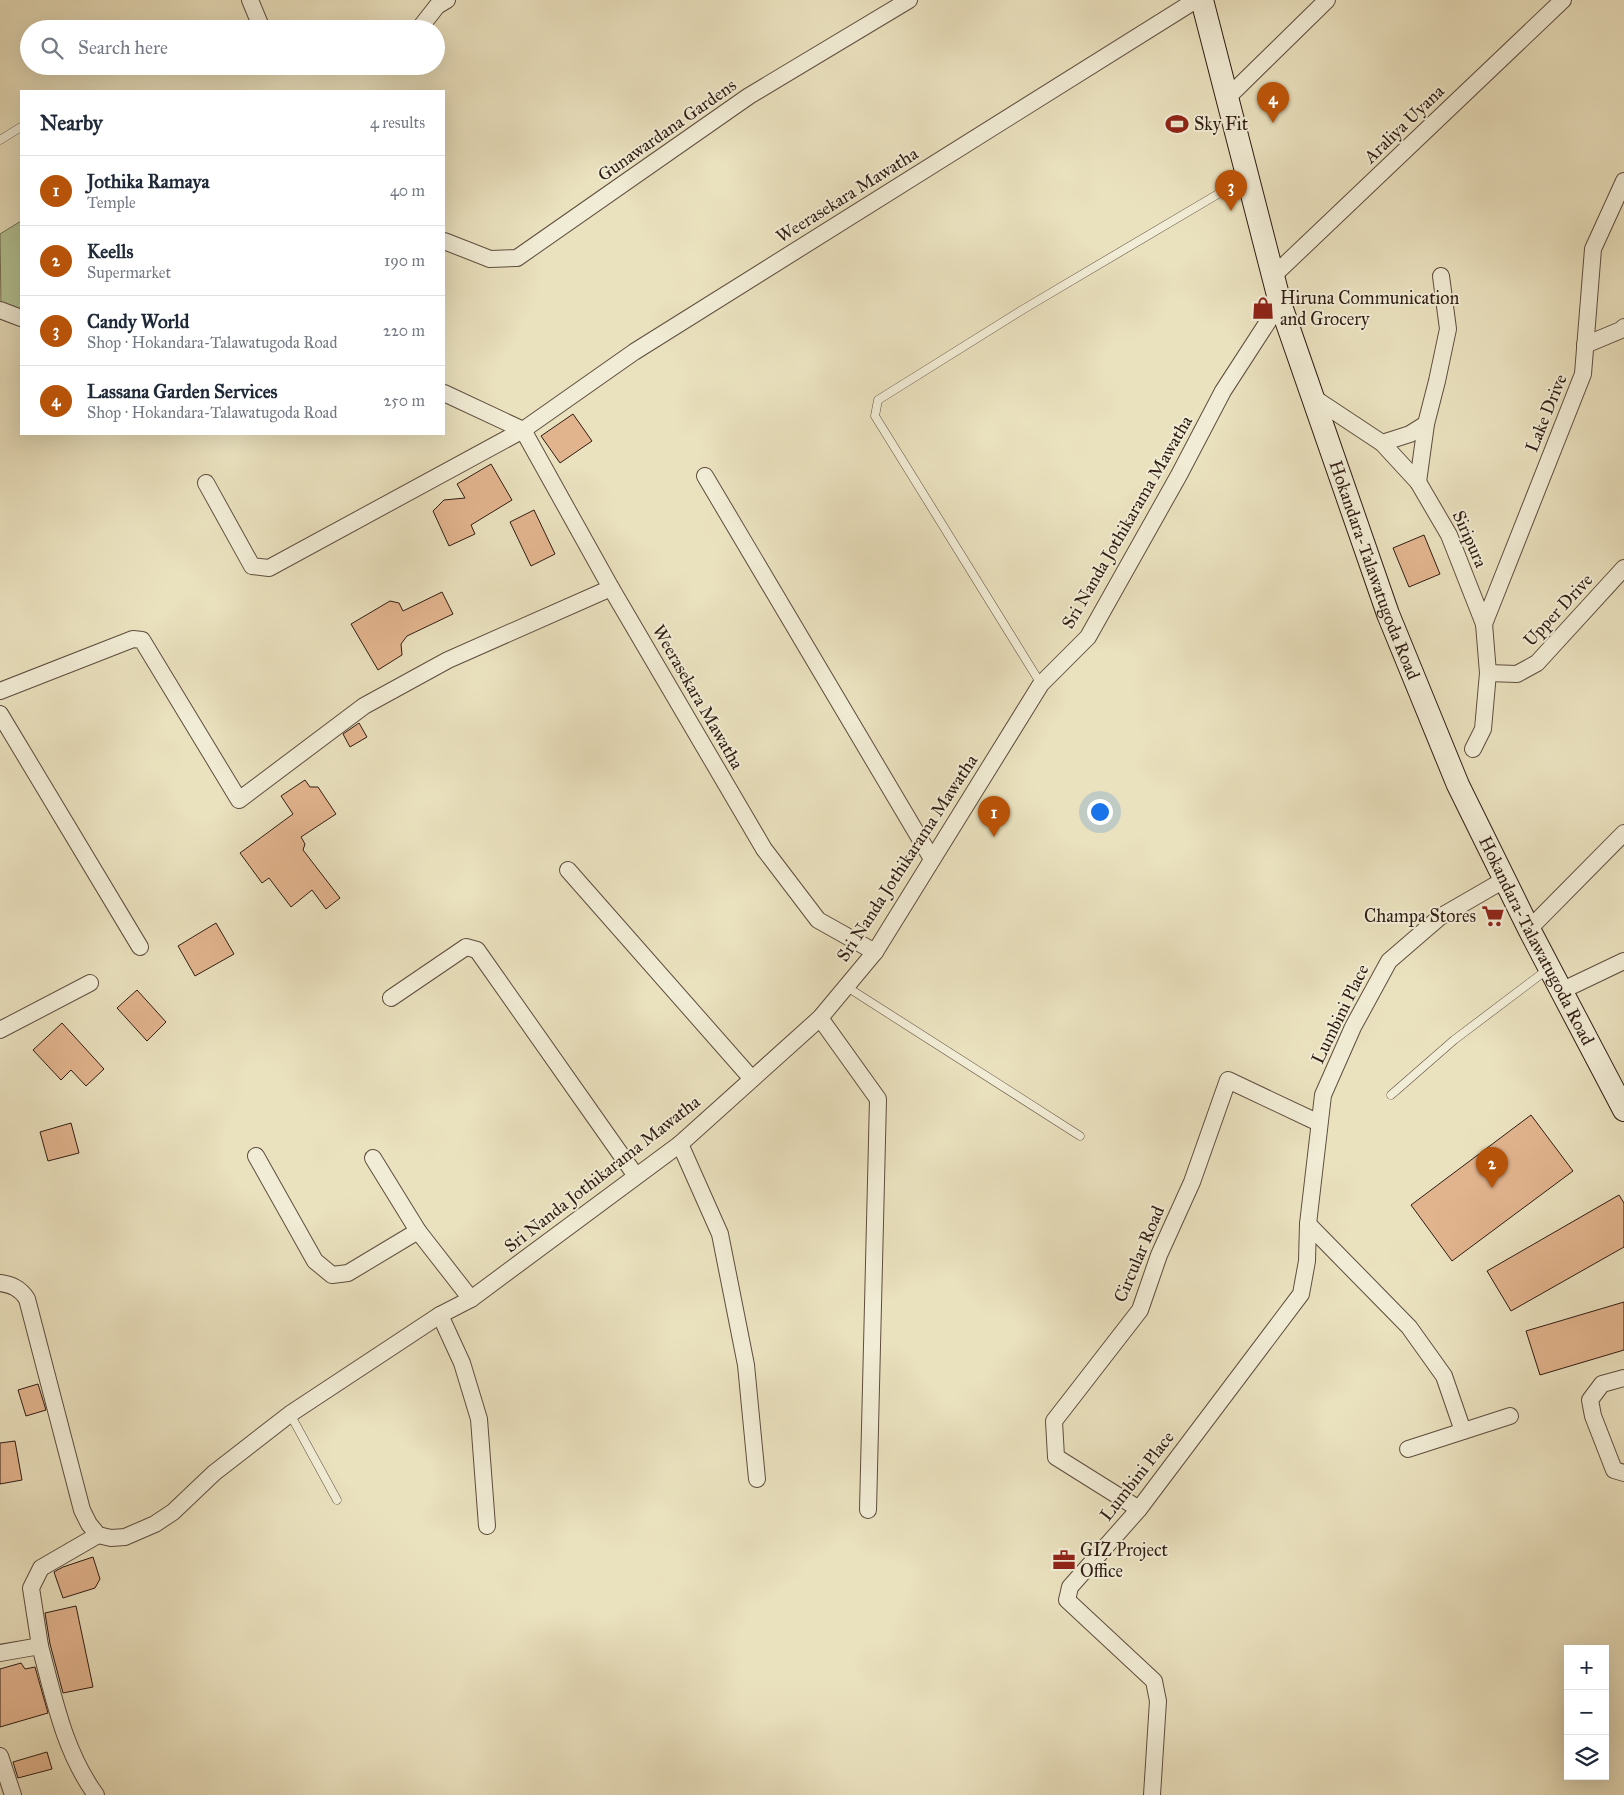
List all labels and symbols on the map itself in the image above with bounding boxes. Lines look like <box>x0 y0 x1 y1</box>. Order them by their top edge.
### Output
street label: Gunawardana Gardens <box>593 74 741 186</box>
street label: Araliya Uyana <box>1359 80 1449 168</box>
pin: 4 <box>1257 82 1289 123</box>
sports icon: Sky Fit <box>1164 111 1190 137</box>
place label: Sky Fit <box>1194 113 1249 135</box>
street label: Weerasekara Mawatha <box>772 142 922 248</box>
pin: 3 <box>1215 170 1247 211</box>
place label: Hiruna Communication and Grocery <box>1280 287 1460 330</box>
shop icon: Hiruna Communication and Grocery <box>1250 295 1276 321</box>
street label: Lake Drive <box>1520 371 1572 455</box>
street label: Sri Nanda Jothikarama Mawatha <box>1057 411 1198 633</box>
street label: Hokandara-Talawatugoda Road <box>1324 457 1425 683</box>
street label: Siripura <box>1448 507 1492 571</box>
street label: Upper Drive <box>1519 569 1597 651</box>
street label: Weerasekara Mawatha <box>648 621 749 774</box>
street label: Sri Nanda Jothikarama Mawatha <box>832 750 983 966</box>
pin: 1 <box>978 796 1010 837</box>
your location <box>1087 799 1113 825</box>
street label: Hokandara-Talawatugoda Road <box>1474 832 1599 1049</box>
supermarket icon: Champa Stores <box>1480 903 1506 929</box>
place label: Champa Stores <box>1364 905 1476 927</box>
street label: Lumbini Place <box>1306 961 1374 1067</box>
street label: Sri Nanda Jothikarama Mawatha <box>500 1090 705 1258</box>
pin: 2 <box>1476 1147 1508 1188</box>
street label: Circular Road <box>1109 1203 1169 1305</box>
street label: Lumbini Place <box>1095 1427 1179 1525</box>
place label: GIZ Project Office <box>1080 1539 1169 1582</box>
office icon: GIZ Project Office <box>1051 1547 1077 1573</box>

